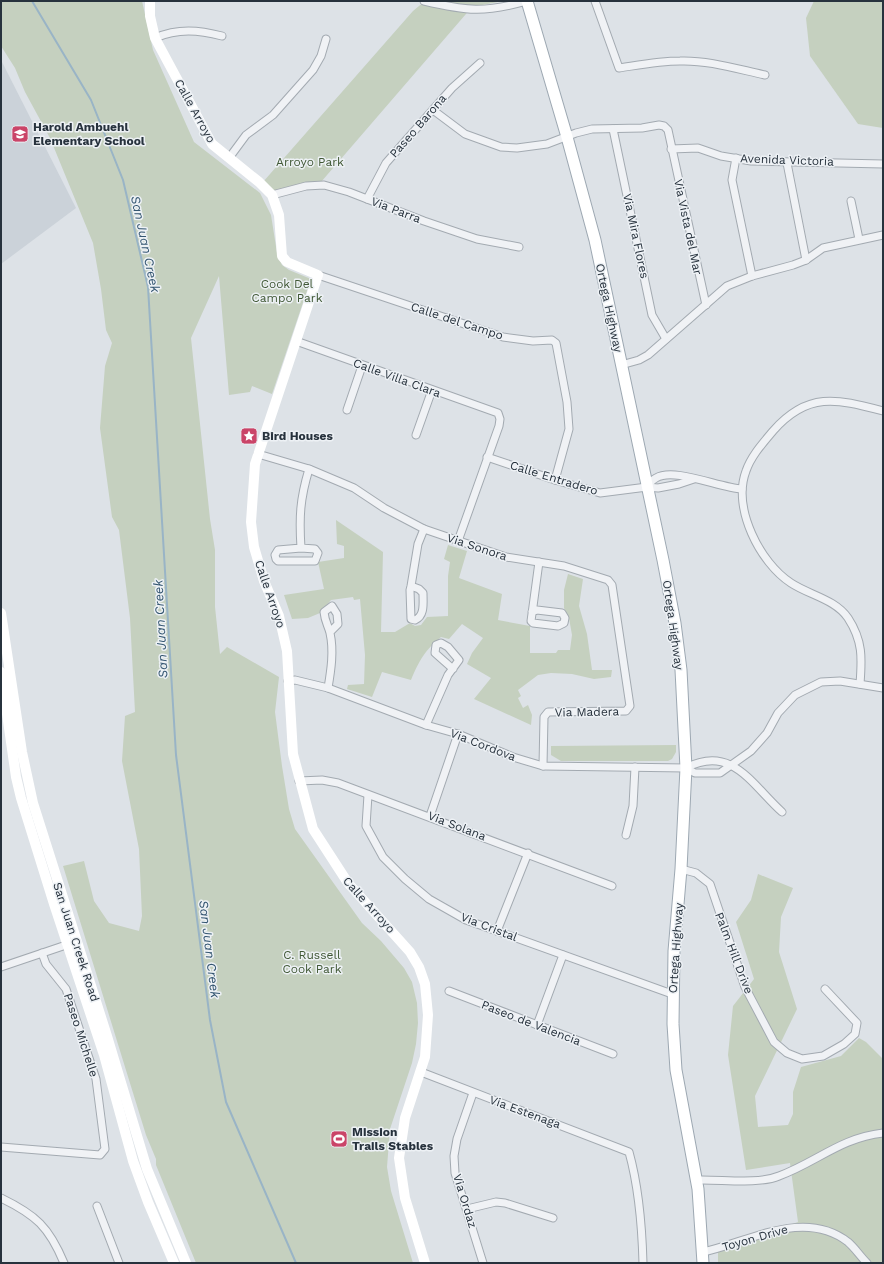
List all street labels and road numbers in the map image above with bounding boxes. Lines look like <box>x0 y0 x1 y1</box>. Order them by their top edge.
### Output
street label: Calle Arroyo <box>172 77 218 145</box>
street label: Paseo Barona <box>387 91 449 161</box>
street label: Avenida Victoria <box>740 151 834 169</box>
street label: Via Vista del Mar <box>671 178 705 276</box>
street label: Via Mira Flores <box>620 192 652 280</box>
street label: Via Parra <box>369 194 423 226</box>
street label: Ortega Highway <box>593 262 625 355</box>
street label: Calle del Campo <box>409 299 505 343</box>
street label: Calle Villa Clara <box>351 356 443 400</box>
street label: Calle Entradero <box>508 458 600 498</box>
street label: Via Sonora <box>445 531 509 563</box>
street label: Calle Arroyo <box>252 558 288 630</box>
street label: Ortega Highway <box>660 579 686 672</box>
street label: Via Madera <box>555 704 620 720</box>
street label: Via Cordova <box>448 726 518 764</box>
street label: Via Solana <box>426 809 488 844</box>
street label: Calle Arroyo <box>340 874 398 936</box>
street label: San Juan Creek Road <box>50 881 102 1003</box>
street label: Ortega Highway <box>666 901 686 994</box>
street label: Via Cristal <box>459 910 520 944</box>
street label: Palm Hill Drive <box>712 910 756 996</box>
street label: Paseo Michelle <box>61 991 101 1079</box>
street label: Paseo de Valencia <box>479 998 583 1048</box>
street label: Via Estenaga <box>487 1093 563 1131</box>
street label: Via Ordaz <box>450 1172 480 1230</box>
street label: Toyon Drive <box>721 1222 790 1254</box>

